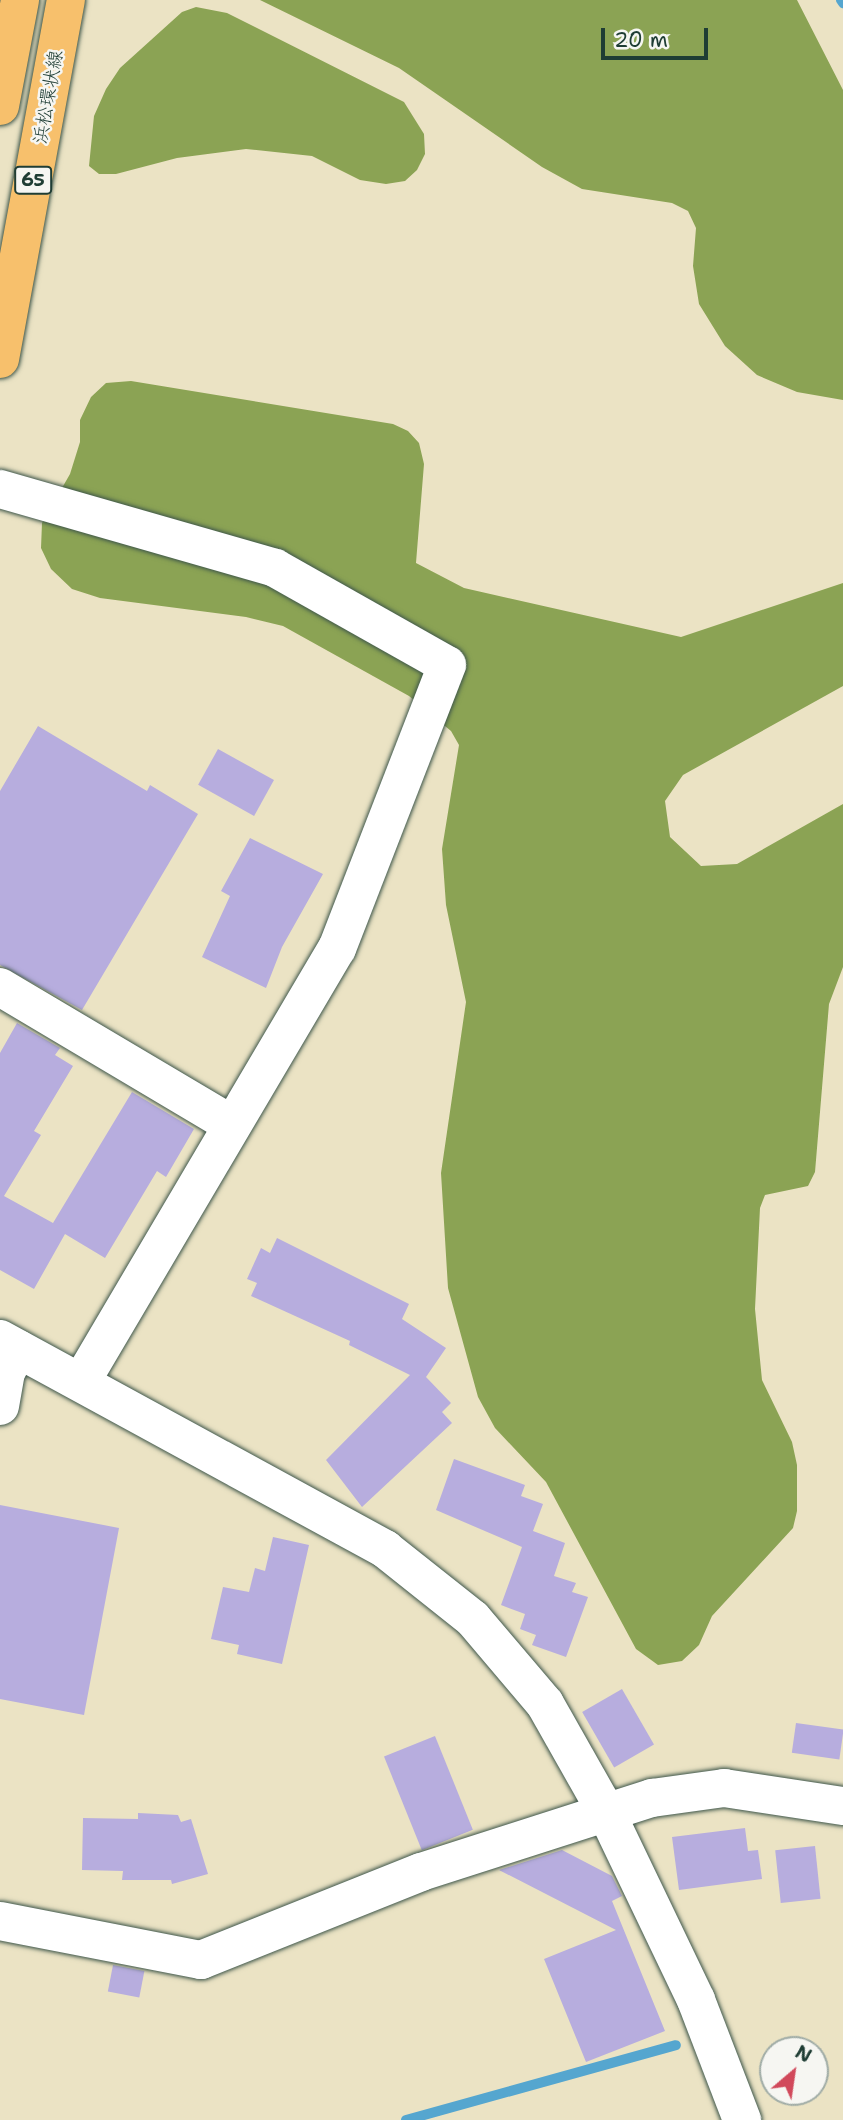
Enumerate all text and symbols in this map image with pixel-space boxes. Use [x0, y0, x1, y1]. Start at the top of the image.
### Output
scale bar [605, 14, 712, 58]
text: 20 m [614, 26, 668, 54]
street label: 浜松環状線 [29, 48, 67, 146]
road number: 65 [14, 166, 52, 195]
north arrow [759, 2036, 829, 2106]
text: N [791, 2039, 816, 2069]

